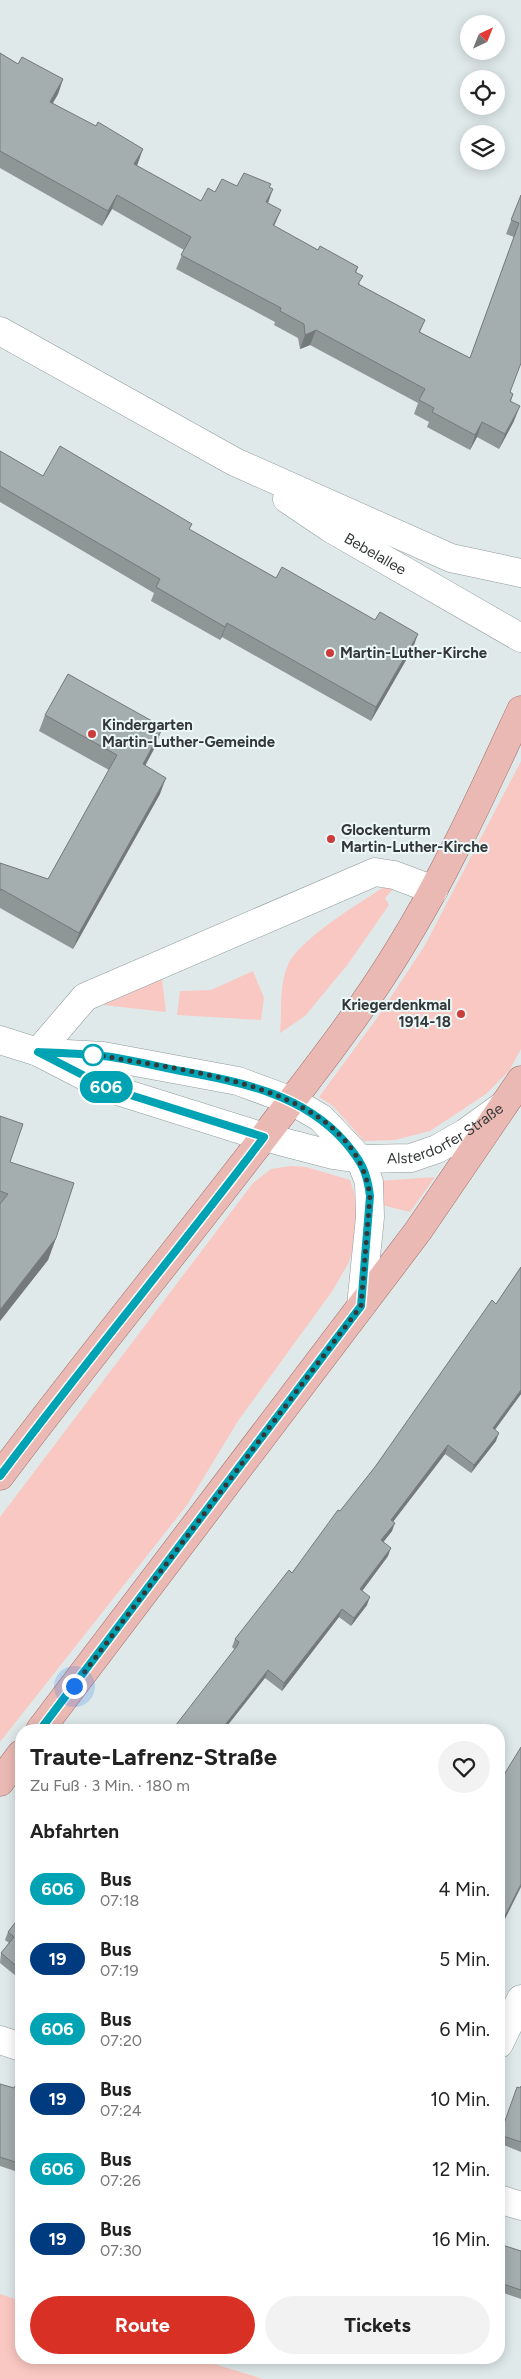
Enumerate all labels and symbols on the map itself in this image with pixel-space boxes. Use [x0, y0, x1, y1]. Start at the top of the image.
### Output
north arrow [460, 15, 505, 60]
street label: Bebelallee [341, 529, 409, 579]
place label: Martin-Luther-Kirche [340, 644, 488, 662]
marker: Martin-Luther-Kirche [324, 647, 336, 659]
place label: Kindergarten Martin-Luther-Gemeinde [102, 716, 276, 751]
marker: Kindergarten Martin-Luther-Gemeinde [86, 728, 98, 740]
place label: Glockenturm Martin-Luther-Kirche [341, 821, 489, 856]
marker: Glockenturm Martin-Luther-Kirche [325, 833, 337, 845]
place label: Kriegerdenkmal 1914-18 [342, 996, 451, 1031]
marker: Kriegerdenkmal 1914-18 [455, 1008, 467, 1020]
unlabelled marker [82, 1044, 104, 1066]
line badge: 606 [77, 1071, 135, 1103]
street label: Alsterdorfer Straße [387, 1099, 507, 1167]
your location [62, 1674, 87, 1699]

